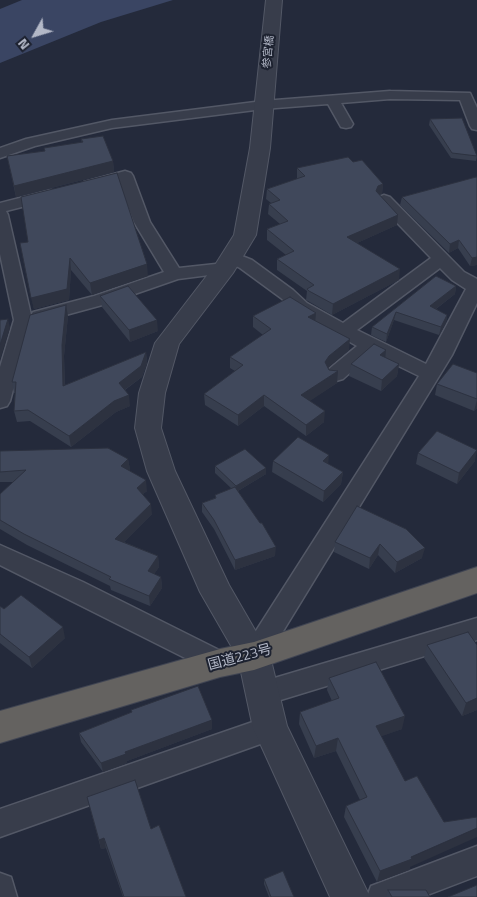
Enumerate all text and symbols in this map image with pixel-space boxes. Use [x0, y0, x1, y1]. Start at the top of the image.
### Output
north arrow [10, 10, 60, 60]
text: N [12, 34, 34, 55]
street label: 参宮橋 [261, 35, 277, 69]
street label: 国道223号 [206, 641, 274, 675]

